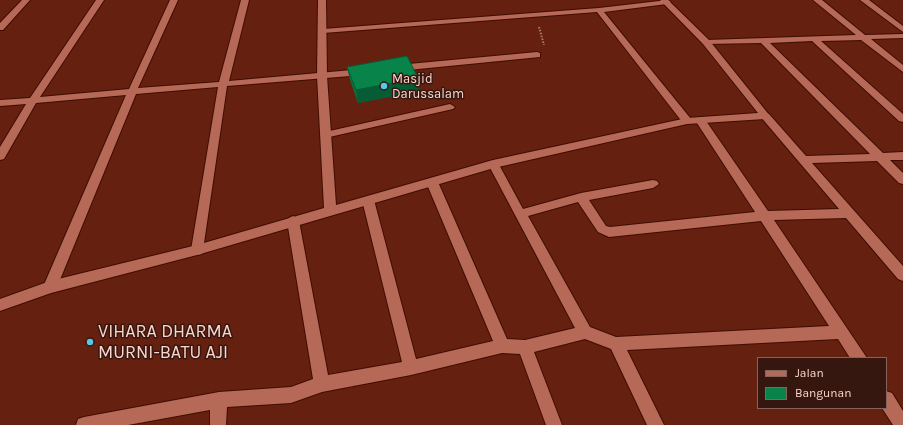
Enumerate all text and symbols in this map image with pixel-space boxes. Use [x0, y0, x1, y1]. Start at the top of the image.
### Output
place label: Masjid Darussalam [392, 71, 464, 102]
marker: Masjid Darussalam [379, 81, 389, 91]
place label: VIHARA DHARMA MURNI-BATU AJI [98, 321, 232, 364]
marker: VIHARA DHARMA MURNI-BATU AJI [85, 337, 95, 347]
legend [757, 357, 887, 409]
text: Jalan [795, 366, 824, 380]
text: Bangunan [795, 386, 851, 400]

